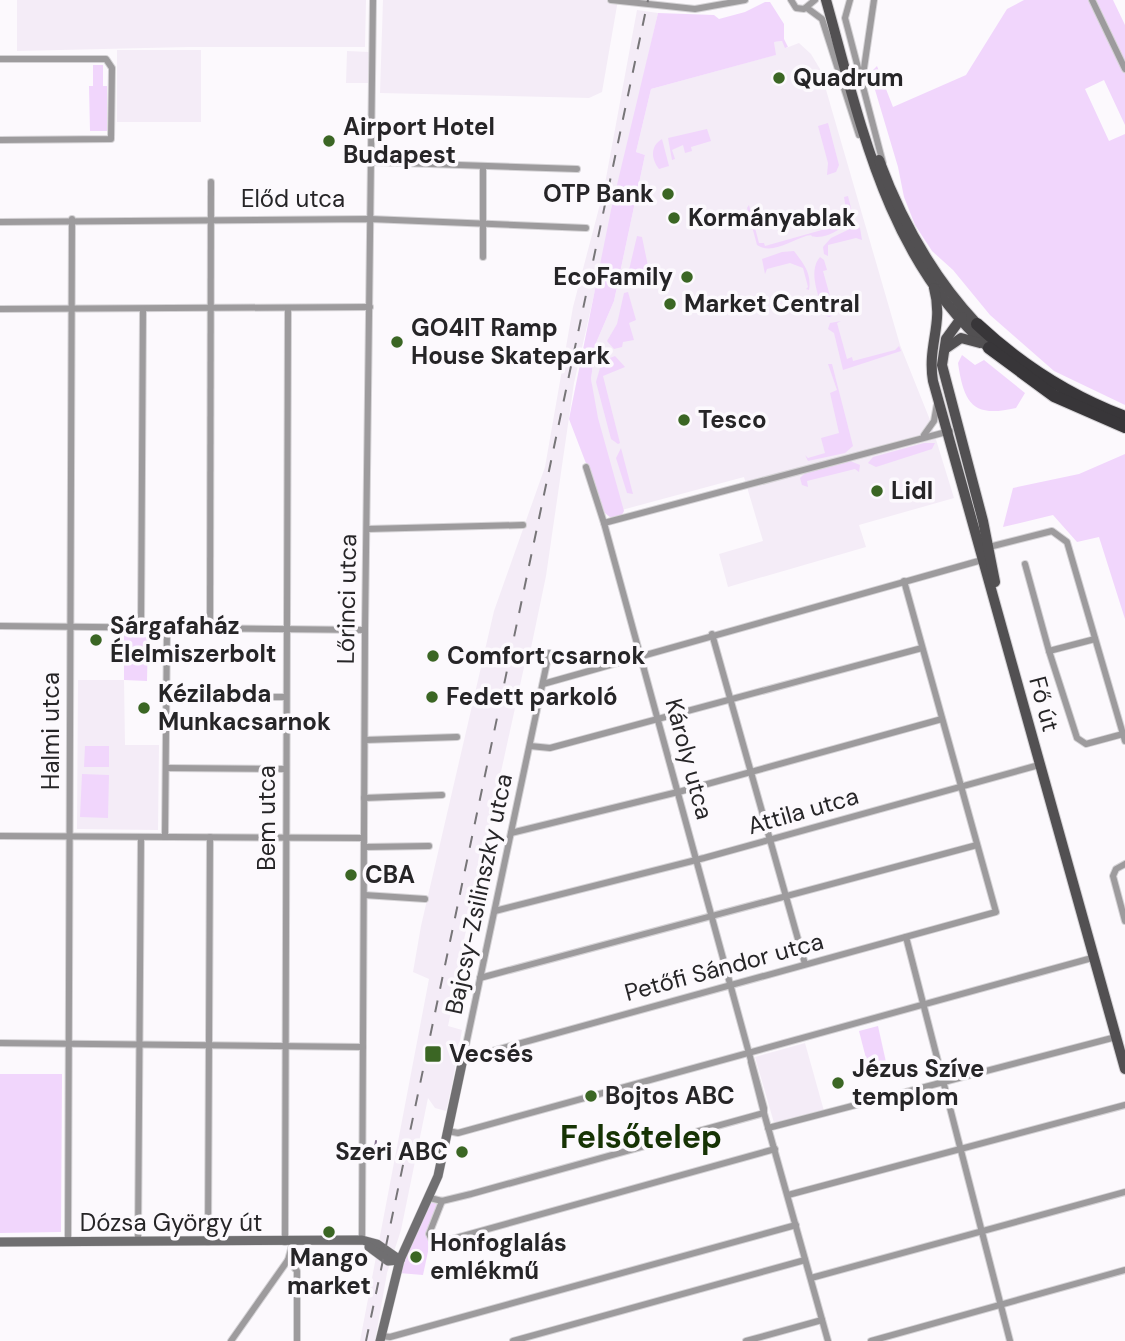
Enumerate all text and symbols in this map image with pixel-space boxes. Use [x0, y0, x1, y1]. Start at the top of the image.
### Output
place label: Quadrum [793, 62, 904, 93]
marker: Quadrum [771, 70, 787, 86]
place label: Airport Hotel Budapest [343, 111, 495, 170]
marker: Airport Hotel Budapest [321, 133, 337, 149]
place label: OTP Bank [543, 178, 654, 209]
street label: Előd utca [241, 183, 345, 214]
marker: OTP Bank [660, 186, 676, 202]
place label: Kormányablak [688, 202, 856, 233]
marker: Kormányablak [666, 210, 682, 226]
place label: EcoFamily [553, 261, 673, 292]
marker: EcoFamily [679, 269, 695, 285]
place label: Market Central [684, 288, 860, 319]
marker: Market Central [662, 296, 678, 312]
place label: GO4IT Ramp House Skatepark [411, 312, 610, 371]
marker: GO4IT Ramp House Skatepark [389, 334, 405, 350]
place label: Tesco [698, 404, 767, 435]
marker: Tesco [676, 412, 692, 428]
place label: Lidl [891, 475, 933, 506]
marker: Lidl [869, 483, 885, 499]
street label: Lőrinci utca [330, 534, 363, 664]
place label: Sárgafaház Élelmiszerbolt [110, 610, 276, 669]
marker: Sárgafaház Élelmiszerbolt [88, 632, 104, 648]
place label: Comfort csarnok [447, 640, 646, 671]
marker: Comfort csarnok [425, 648, 441, 664]
street label: Halmi utca [35, 672, 66, 790]
street label: Fő út [1022, 673, 1067, 735]
place label: Kézilabda Munkacsarnok [158, 678, 331, 737]
place label: Fedett parkoló [446, 681, 618, 712]
marker: Fedett parkoló [424, 689, 440, 705]
street label: Károly utca [658, 695, 720, 823]
marker: Kézilabda Munkacsarnok [136, 700, 152, 716]
street label: Bem utca [251, 765, 282, 871]
street label: Bajcsy-Zsilinszky utca [438, 771, 519, 1017]
street label: Attila utca [744, 780, 862, 841]
place label: CBA [365, 859, 415, 890]
marker: CBA [343, 867, 359, 883]
street label: Petőfi Sándor utca [621, 925, 827, 1008]
place label: Vecsés [449, 1038, 534, 1069]
marker: Vecsés [423, 1044, 443, 1064]
place label: Jézus Szíve templom [852, 1053, 985, 1112]
marker: Jézus Szíve templom [830, 1075, 846, 1091]
place label: Bojtos ABC [605, 1080, 735, 1111]
marker: Bojtos ABC [583, 1088, 599, 1104]
district label: Felsőtelep [560, 1116, 722, 1158]
place label: Szeri ABC [335, 1136, 448, 1167]
marker: Szeri ABC [454, 1144, 470, 1160]
street label: Dózsa György út [80, 1207, 262, 1238]
marker: Mango market [321, 1224, 337, 1240]
place label: Honfoglalás emlékmű [430, 1227, 567, 1286]
place label: Mango market [287, 1242, 371, 1301]
marker: Honfoglalás emlékmű [408, 1249, 424, 1265]

